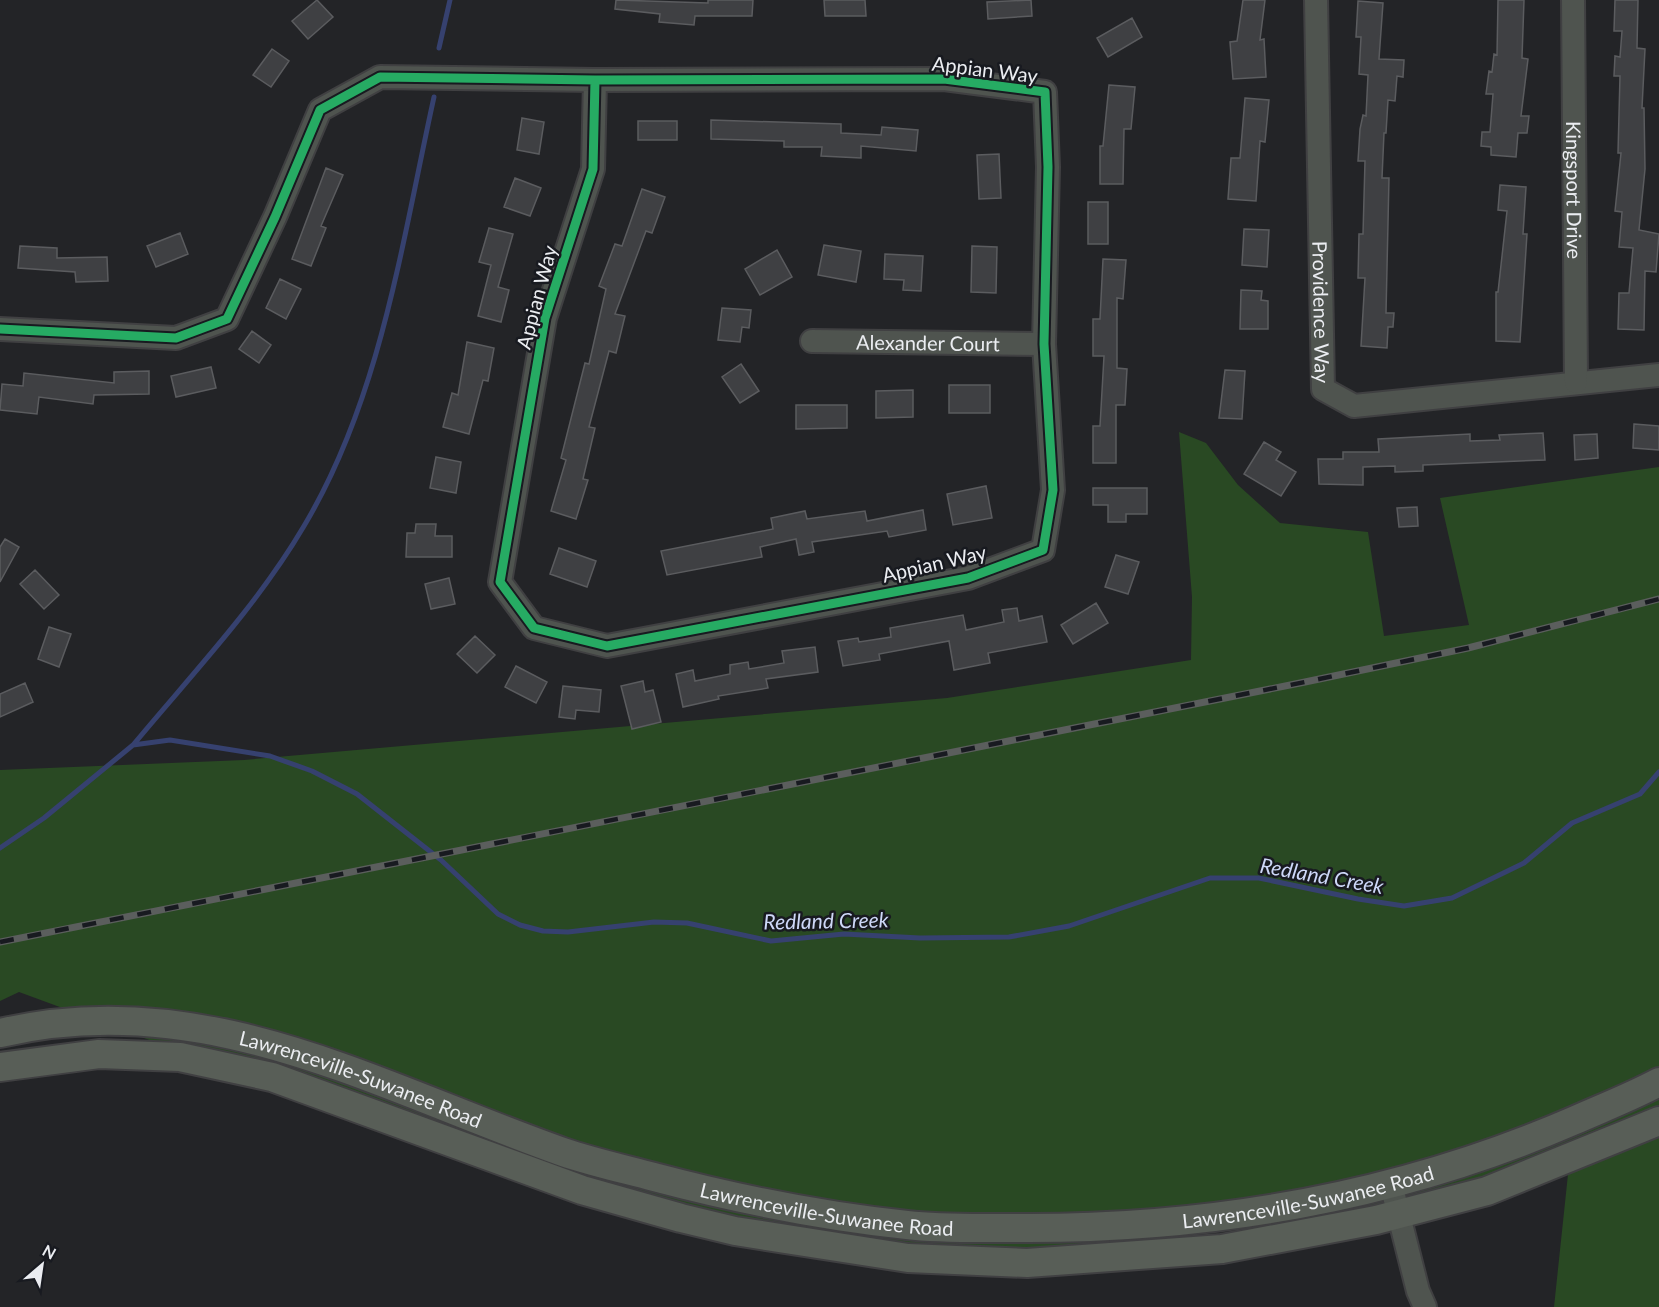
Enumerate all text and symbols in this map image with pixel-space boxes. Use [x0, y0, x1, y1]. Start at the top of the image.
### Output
street label: Appian Way [931, 51, 1040, 87]
street label: Kingsport Drive [1562, 121, 1587, 259]
street label: Providence Way [1308, 241, 1335, 384]
street label: Appian Way [511, 242, 562, 351]
street label: Alexander Court [856, 330, 1000, 355]
street label: Appian Way [880, 539, 989, 587]
water label: Redland Creek [1258, 852, 1387, 898]
water label: Redland Creek [763, 906, 890, 934]
street label: Lawrenceville-Suwanee Road [237, 1025, 486, 1132]
street label: Lawrenceville-Suwanee Road [1181, 1160, 1436, 1232]
street label: Lawrenceville-Suwanee Road [698, 1177, 954, 1240]
north arrow [12, 1235, 72, 1295]
text: N [40, 1240, 60, 1263]

